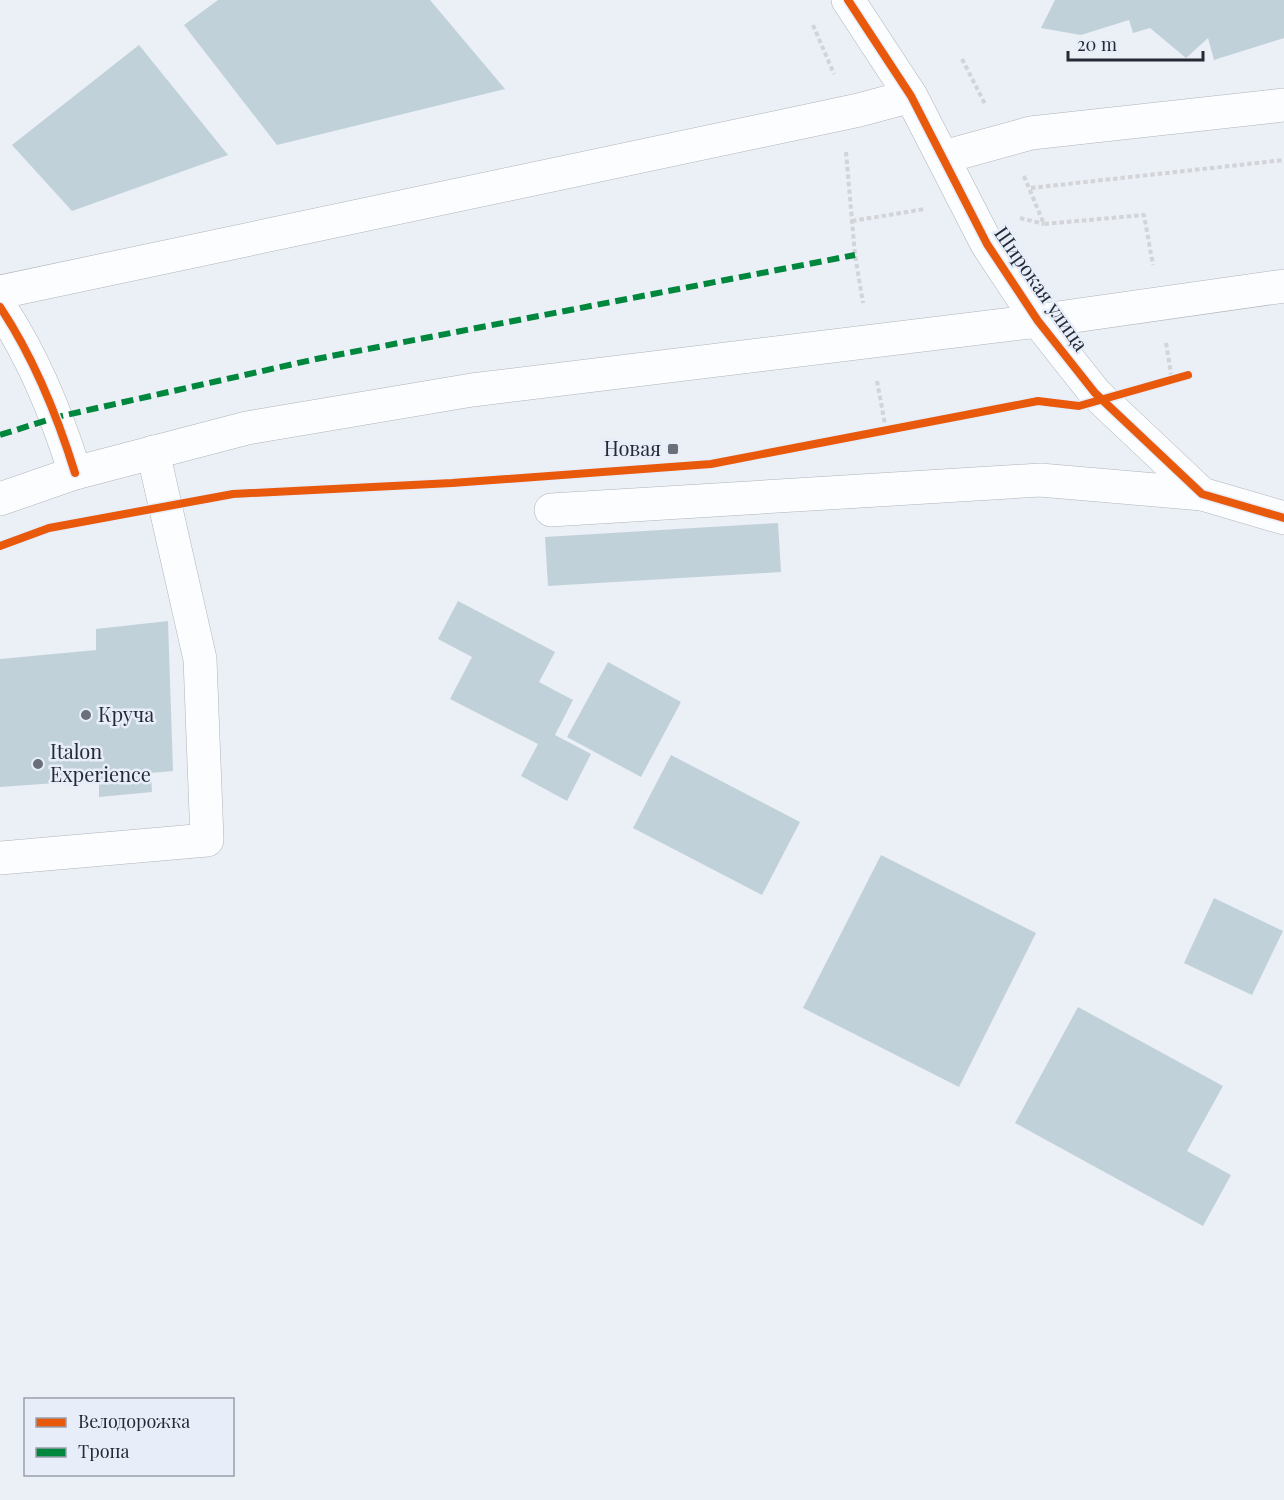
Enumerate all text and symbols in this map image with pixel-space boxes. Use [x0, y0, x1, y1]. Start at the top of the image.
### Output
scale bar [1068, 24, 1203, 62]
text: 20 m [1077, 32, 1117, 56]
street label: Широкая улица [989, 220, 1095, 356]
place label: Новая [604, 434, 661, 461]
marker: Новая [666, 442, 680, 456]
place label: Круча [98, 700, 154, 727]
marker: Круча [79, 708, 93, 722]
place label: Italon Experience [50, 737, 151, 787]
marker: Italon Experience [31, 757, 45, 771]
legend [24, 1398, 234, 1476]
text: Велодорожка [78, 1409, 190, 1433]
text: Тропа [78, 1439, 129, 1463]

